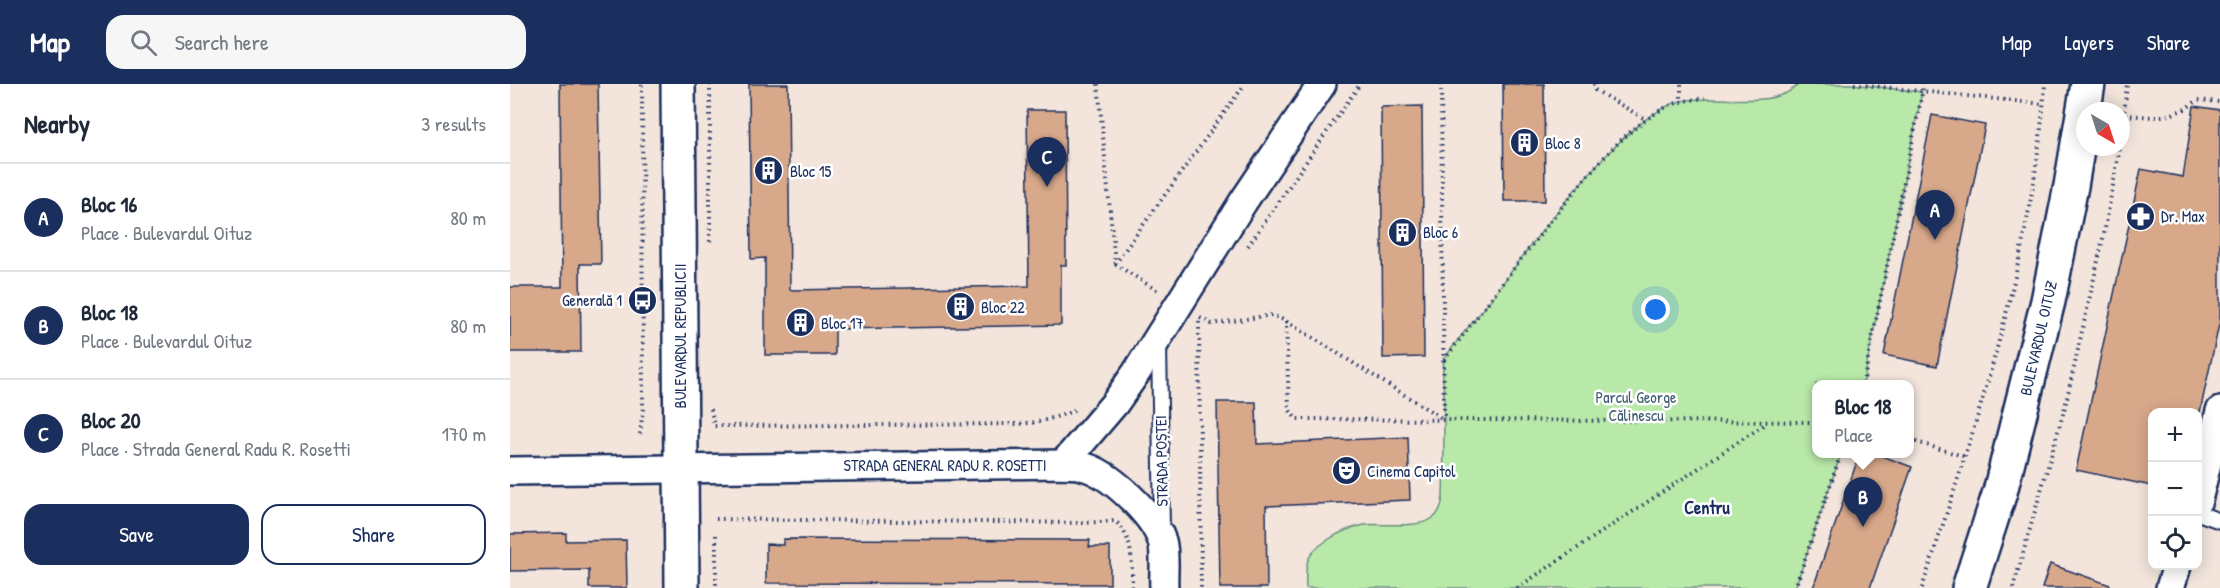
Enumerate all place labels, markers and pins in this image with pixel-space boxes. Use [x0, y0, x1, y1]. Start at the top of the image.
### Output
building icon: Bloc 8 [1508, 127, 1540, 159]
place label: Bloc 8 [1545, 132, 1581, 154]
pin: C [1028, 138, 1066, 187]
building icon: Bloc 15 [753, 155, 785, 187]
place label: Bloc 15 [790, 160, 832, 182]
pin: A [1916, 190, 1954, 240]
pharmacy icon: Dr. Max [2124, 200, 2156, 232]
place label: Dr. Max [2161, 205, 2205, 227]
building icon: Bloc 6 [1386, 216, 1418, 248]
place label: Bloc 6 [1423, 221, 1458, 243]
bus stop icon: Generală 1 [627, 284, 659, 316]
place label: Generală 1 [562, 289, 622, 311]
building icon: Bloc 22 [944, 291, 976, 323]
place label: Bloc 22 [981, 296, 1025, 318]
building icon: Bloc 17 [784, 307, 816, 339]
place label: Bloc 17 [821, 312, 864, 334]
theatre icon: Cinema Capitol [1330, 455, 1362, 487]
place label: Cinema Capitol [1367, 460, 1456, 482]
pin: B [1844, 478, 1882, 527]

